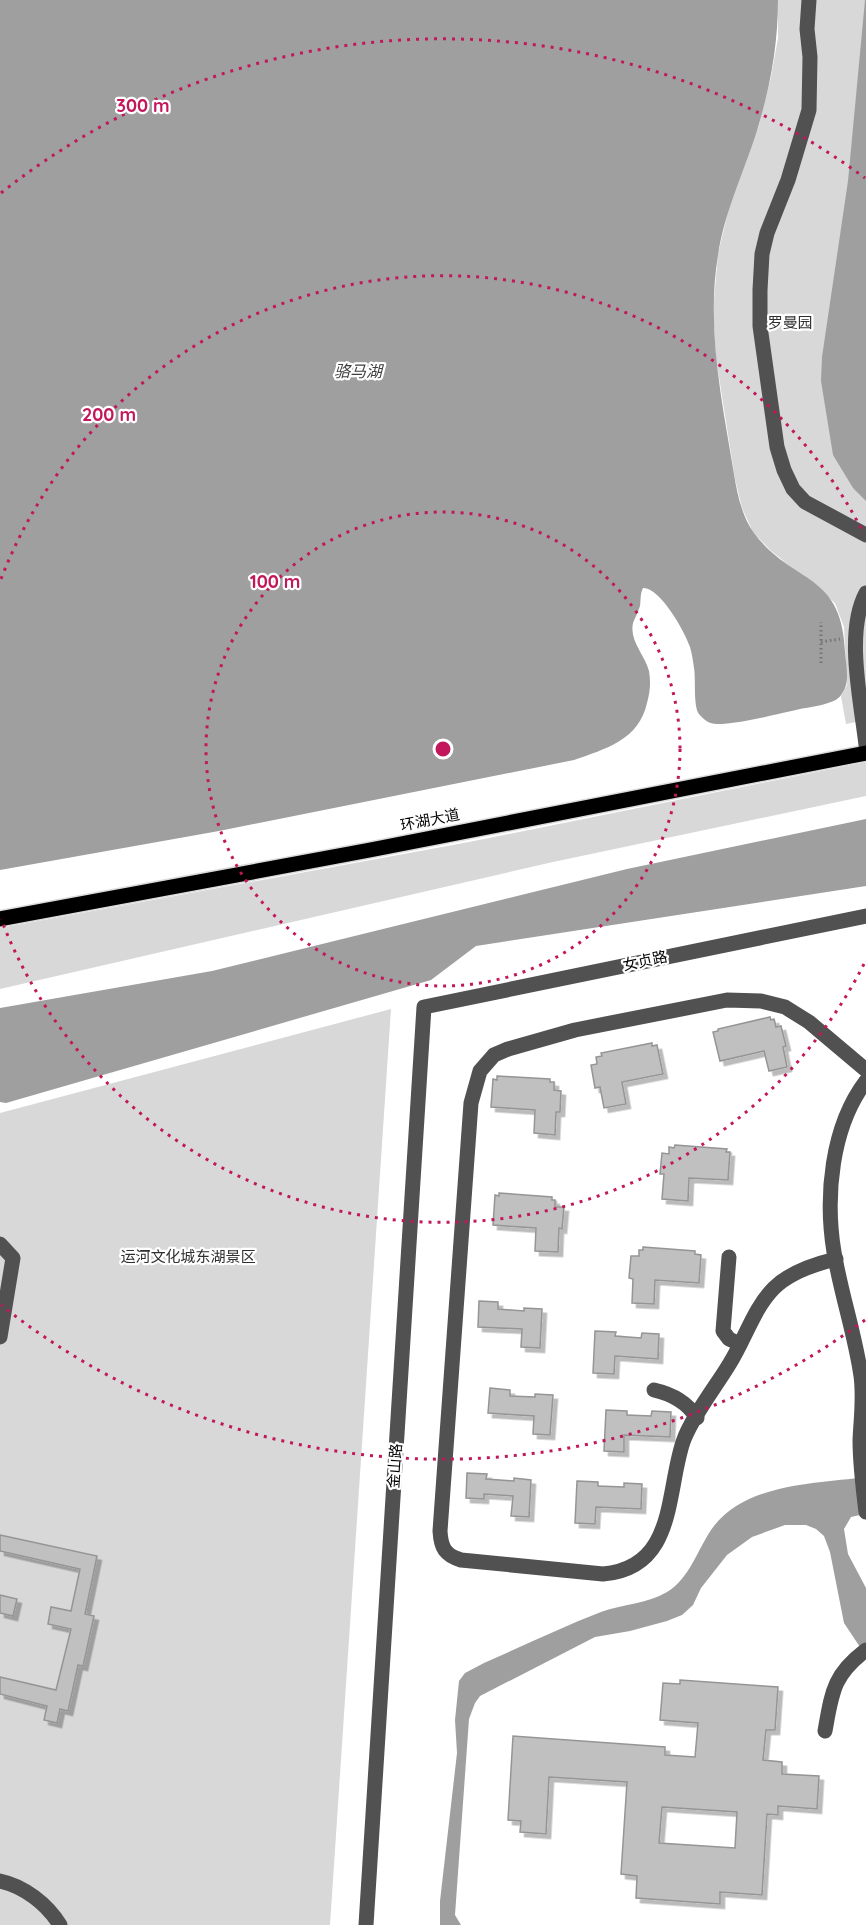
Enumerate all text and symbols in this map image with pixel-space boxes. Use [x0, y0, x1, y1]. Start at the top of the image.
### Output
text: 300 m [116, 94, 170, 117]
park label: 罗曼园 [767, 313, 813, 332]
water label: 骆马湖 [334, 361, 385, 381]
text: 200 m [82, 403, 136, 426]
text: 100 m [250, 570, 300, 593]
centre of rings [433, 739, 453, 759]
street label: 环湖大道 [399, 804, 461, 835]
street label: 女贞路 [621, 947, 669, 974]
park label: 运河文化城东湖景区 [120, 1247, 256, 1266]
street label: 金山路 [383, 1443, 406, 1489]

